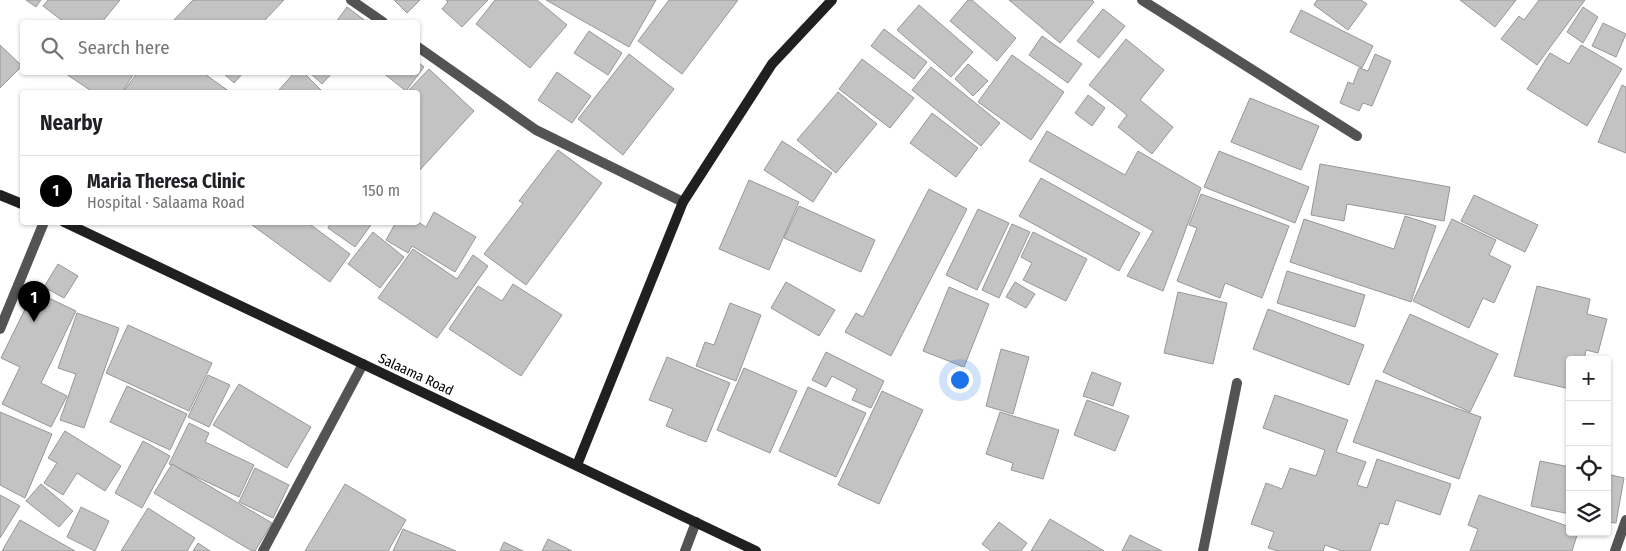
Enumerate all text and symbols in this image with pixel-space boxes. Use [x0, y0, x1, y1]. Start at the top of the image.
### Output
search box [20, 20, 420, 75]
icon: search [38, 34, 66, 62]
text: Search here [78, 36, 170, 59]
text: Nearby [40, 110, 102, 136]
text: Maria Theresa Clinic [87, 170, 245, 193]
text: 1 [53, 181, 59, 200]
text: 150 m [362, 181, 400, 200]
text: Hospital · Salaama Road [87, 193, 245, 212]
pin: 1 [18, 281, 50, 322]
street label: Salaama Road [376, 350, 456, 399]
map controls [1566, 356, 1611, 536]
button: + [1566, 356, 1611, 401]
your location [947, 367, 973, 393]
button: − [1566, 401, 1611, 446]
button: locate [1566, 446, 1611, 491]
button: layers [1566, 491, 1611, 536]

